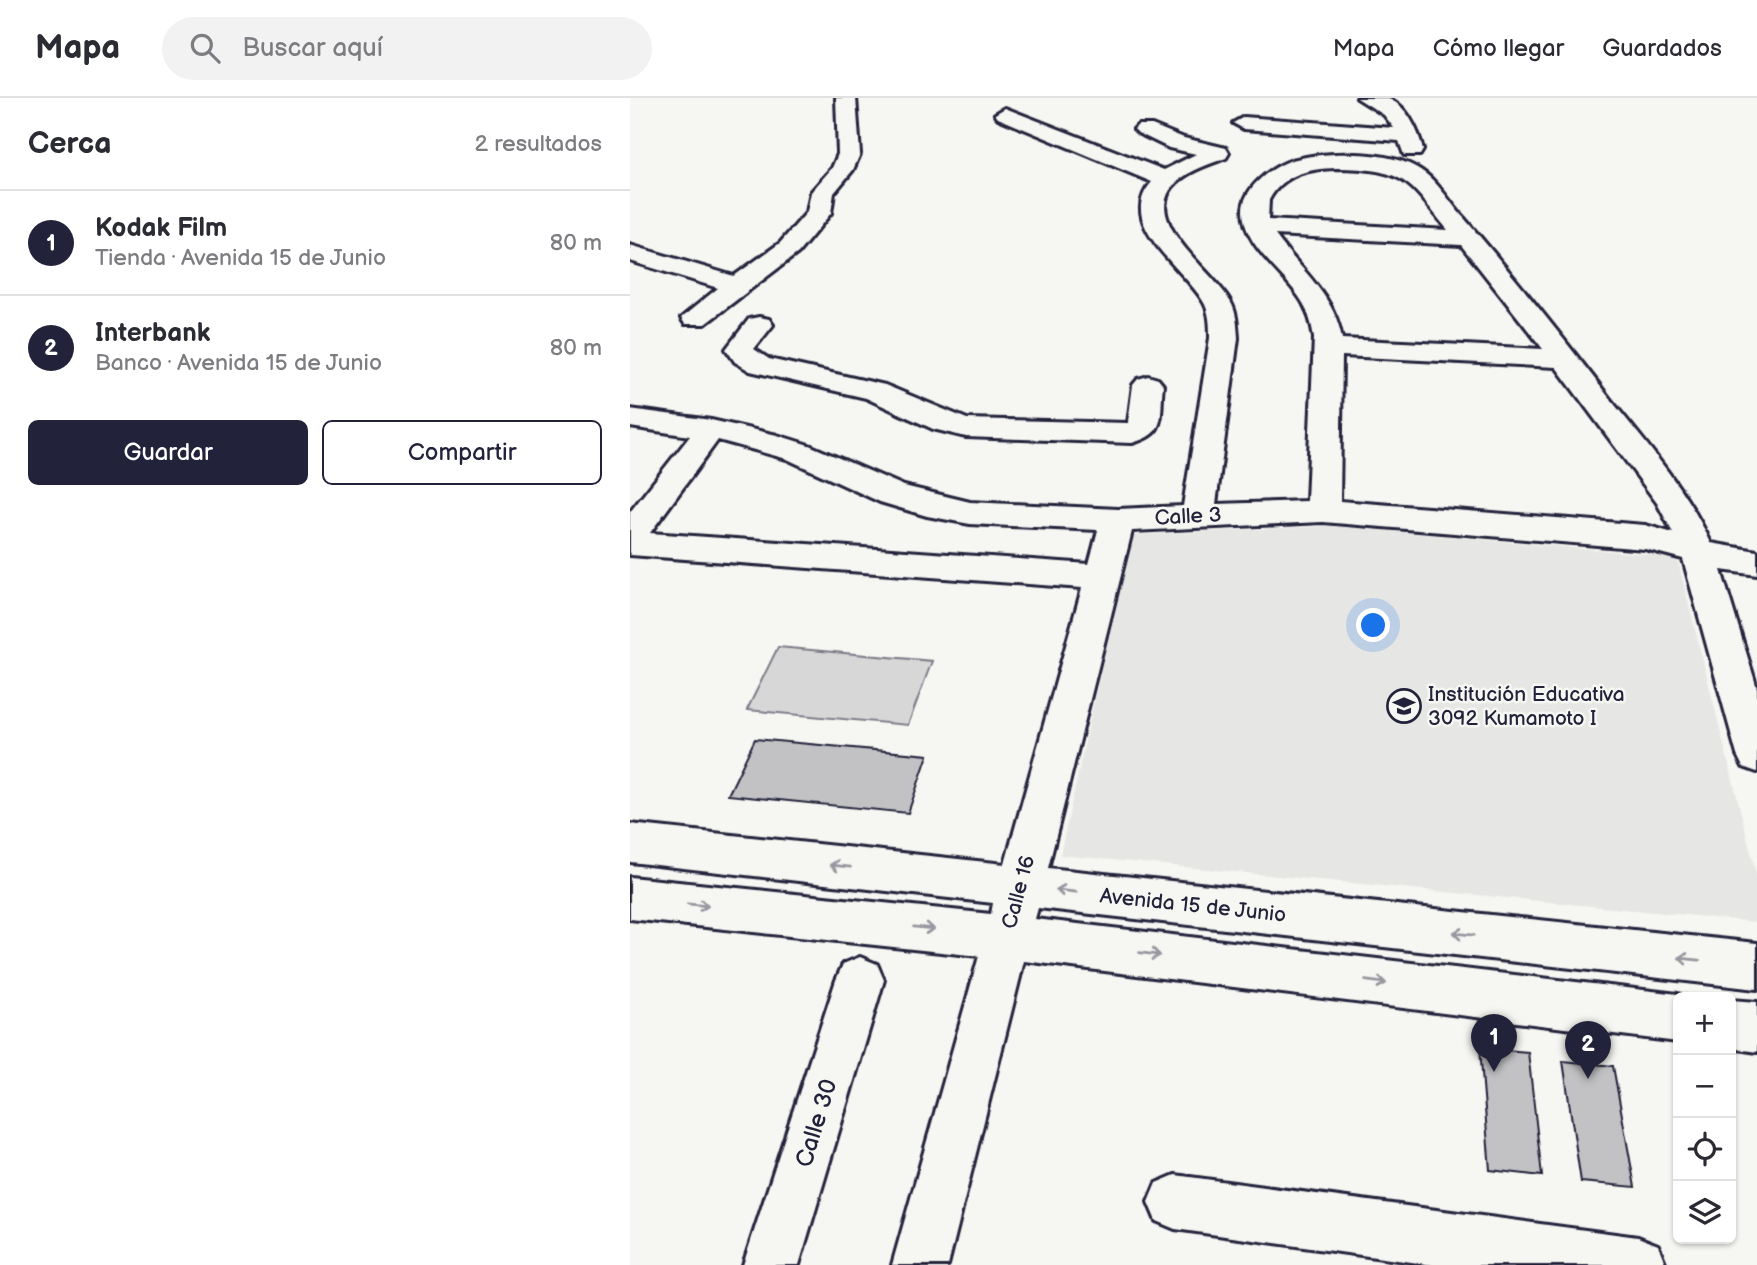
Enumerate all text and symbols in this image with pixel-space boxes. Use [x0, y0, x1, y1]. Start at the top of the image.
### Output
search box [162, 17, 652, 80]
text: Mapa [35, 28, 120, 68]
icon: search [186, 29, 224, 67]
text: Buscar aquí [242, 33, 383, 64]
text: Mapa [1333, 34, 1395, 63]
text: Cómo llegar [1433, 34, 1564, 63]
text: Guardados [1602, 34, 1722, 63]
text: Cerca [28, 126, 111, 162]
text: 2 resultados [474, 130, 602, 158]
text: Kodak Film [95, 213, 227, 244]
text: 1 [46, 229, 56, 257]
text: 80 m [550, 229, 602, 257]
text: Tienda · Avenida 15 de Junio [95, 244, 386, 272]
text: Interbank [95, 318, 210, 349]
text: 2 [44, 334, 58, 362]
text: 80 m [550, 334, 602, 362]
text: Banco · Avenida 15 de Junio [95, 349, 382, 377]
button: Guardar [28, 420, 308, 485]
button: Compartir [322, 420, 602, 485]
street label: Calle 3 [1154, 502, 1222, 531]
your location [1356, 608, 1390, 642]
place label: Institución Educativa 3092 Kumamoto I [1428, 682, 1625, 731]
school or university icon: Institución Educativa 3092 Kumamoto I [1385, 687, 1423, 725]
street label: Calle 16 [997, 852, 1040, 932]
one-way arrow [829, 859, 852, 872]
street label: Avenida 15 de Junio [1099, 883, 1287, 928]
one-way arrow [1056, 884, 1078, 897]
one-way arrow [686, 899, 709, 912]
one-way arrow [912, 922, 935, 935]
one-way arrow [1452, 928, 1475, 941]
one-way arrow [1138, 948, 1161, 961]
one-way arrow [1678, 952, 1701, 965]
one-way arrow [1364, 975, 1387, 988]
map controls [1673, 992, 1736, 1244]
button: + [1673, 992, 1736, 1055]
pin: 1 [1471, 1014, 1517, 1072]
pin: 2 [1565, 1021, 1611, 1079]
button: − [1673, 1055, 1736, 1118]
street label: Calle 30 [789, 1075, 844, 1171]
button: locate [1673, 1118, 1736, 1181]
button: layers [1673, 1181, 1736, 1244]

